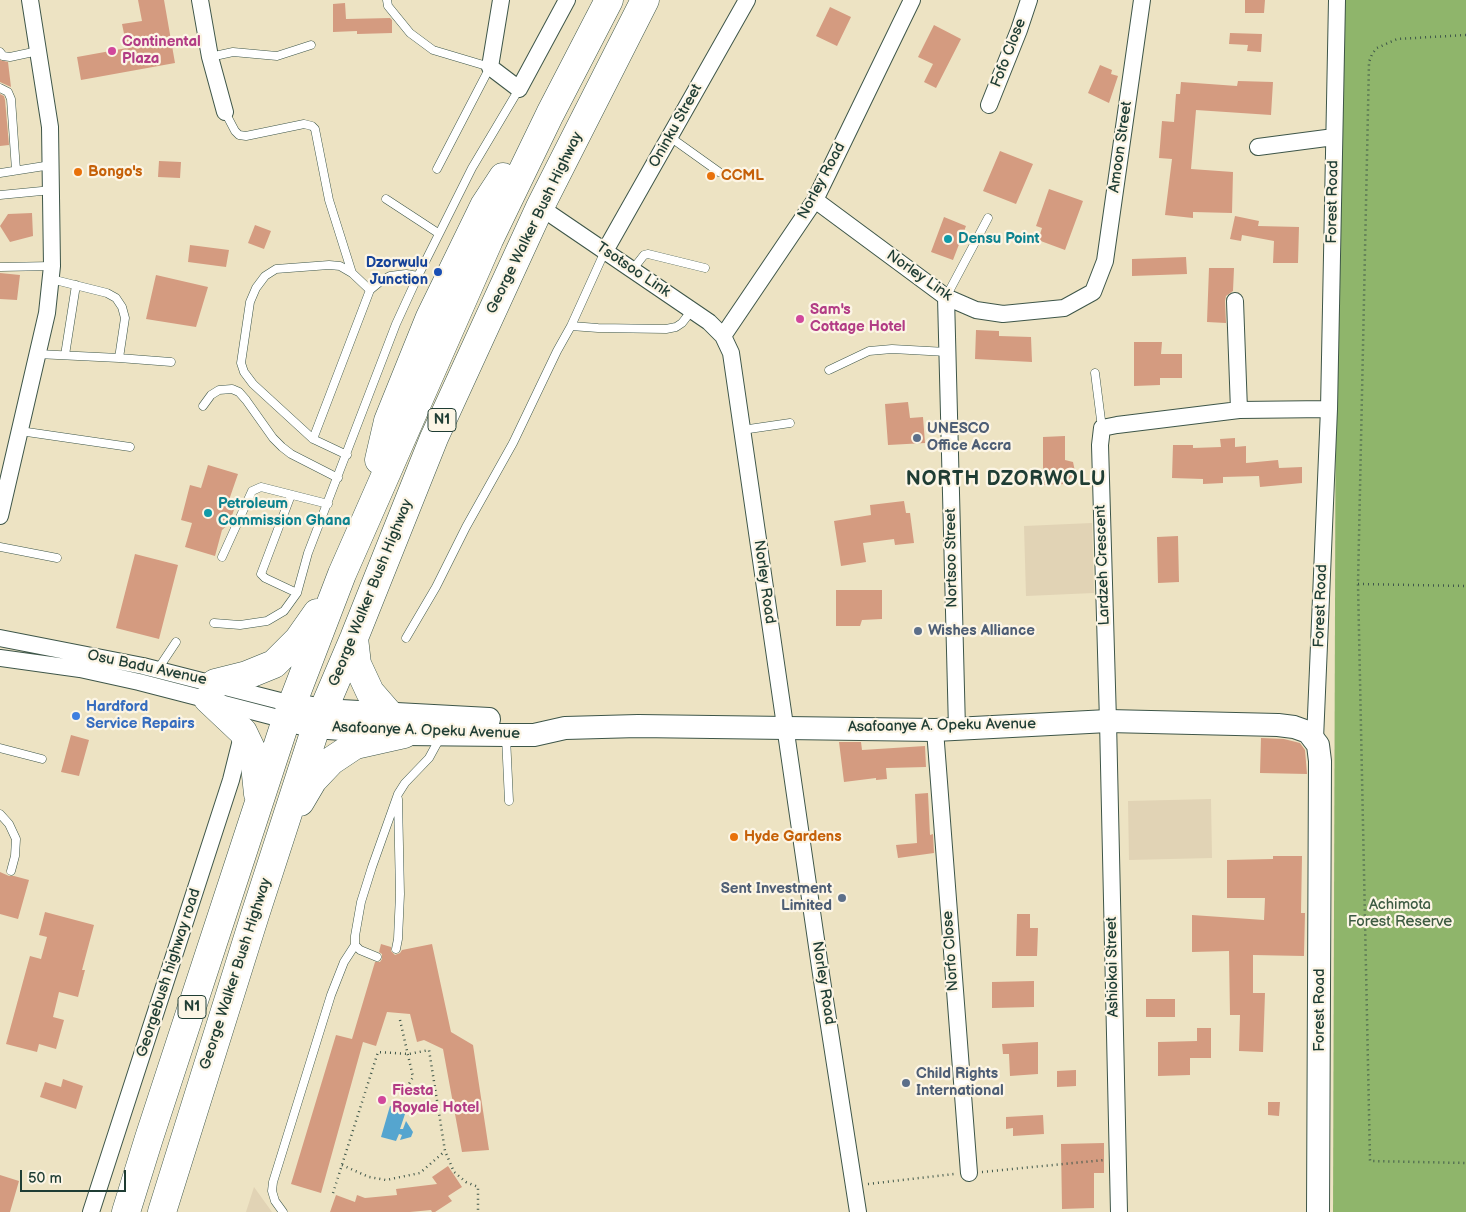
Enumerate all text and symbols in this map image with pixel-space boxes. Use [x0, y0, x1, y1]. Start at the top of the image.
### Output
street label: Fofo Close [988, 16, 1030, 90]
place label: Continental Plaza [122, 33, 201, 68]
marker: Continental Plaza [106, 45, 118, 57]
street label: Oninku Street [646, 81, 706, 171]
street label: Amoon Street [1106, 100, 1136, 194]
street label: George Walker Bush Highway [483, 129, 587, 317]
street label: Norley Road [794, 140, 850, 222]
street label: Forest Road [1323, 160, 1343, 244]
place label: Bongo's [88, 163, 142, 181]
marker: Bongo's [72, 166, 84, 178]
place label: CCML [721, 167, 764, 185]
marker: CCML [705, 170, 717, 182]
place label: Densu Point [958, 230, 1040, 248]
marker: Densu Point [942, 233, 954, 245]
street label: Tsotsoo Link [592, 239, 674, 301]
street label: Norley Link [883, 247, 955, 305]
place label: Dzorwulu Junction [366, 254, 428, 289]
marker: Dzorwulu Junction [432, 266, 444, 278]
place label: Sam's Cottage Hotel [810, 301, 906, 336]
marker: Sam's Cottage Hotel [794, 313, 806, 325]
road number: N1 [428, 408, 456, 432]
place label: UNESCO Office Accra [927, 420, 1011, 455]
marker: UNESCO Office Accra [911, 432, 923, 444]
district label: NORTH DZORWOLU [904, 468, 1108, 492]
place label: Petroleum Commission Ghana [218, 495, 351, 530]
street label: George Walker Bush Highway [325, 497, 417, 689]
street label: Lardzeh Crescent [1092, 504, 1114, 626]
marker: Petroleum Commission Ghana [202, 507, 214, 519]
street label: Nortsoo Street [942, 508, 962, 608]
street label: Norley Road [749, 539, 779, 625]
street label: Forest Road [1311, 564, 1331, 648]
place label: Wishes Alliance [928, 622, 1035, 640]
marker: Wishes Alliance [912, 625, 924, 637]
street label: Osu Badu Avenue [86, 647, 208, 689]
place label: Hardford Service Repairs [86, 698, 195, 733]
marker: Hardford Service Repairs [70, 710, 82, 722]
street label: Asafoanye A. Opeku Avenue [848, 715, 1036, 737]
street label: Asafoanye A. Opeku Avenue [332, 719, 520, 743]
place label: Hyde Gardens [744, 828, 842, 846]
marker: Hyde Gardens [728, 831, 740, 843]
street label: George Walker Bush Highway [196, 876, 276, 1072]
place label: Sent Investment Limited [721, 880, 832, 915]
street label: Georgebush highway road [133, 886, 205, 1060]
marker: Sent Investment Limited [836, 892, 848, 904]
park label: Achimota Forest Reserve [1348, 896, 1452, 931]
street label: Norfo Close [939, 910, 963, 992]
street label: Ashiokai Street [1103, 917, 1123, 1017]
street label: Norley Road [808, 940, 838, 1026]
street label: Forest Road [1311, 968, 1329, 1052]
road number: N1 [178, 996, 206, 1019]
place label: Child Rights International [916, 1065, 1004, 1100]
marker: Child Rights International [900, 1077, 912, 1089]
place label: Fiesta Royale Hotel [392, 1082, 479, 1117]
marker: Fiesta Royale Hotel [376, 1094, 388, 1106]
scale bar [22, 1160, 129, 1192]
text: 50 m [28, 1169, 62, 1188]

